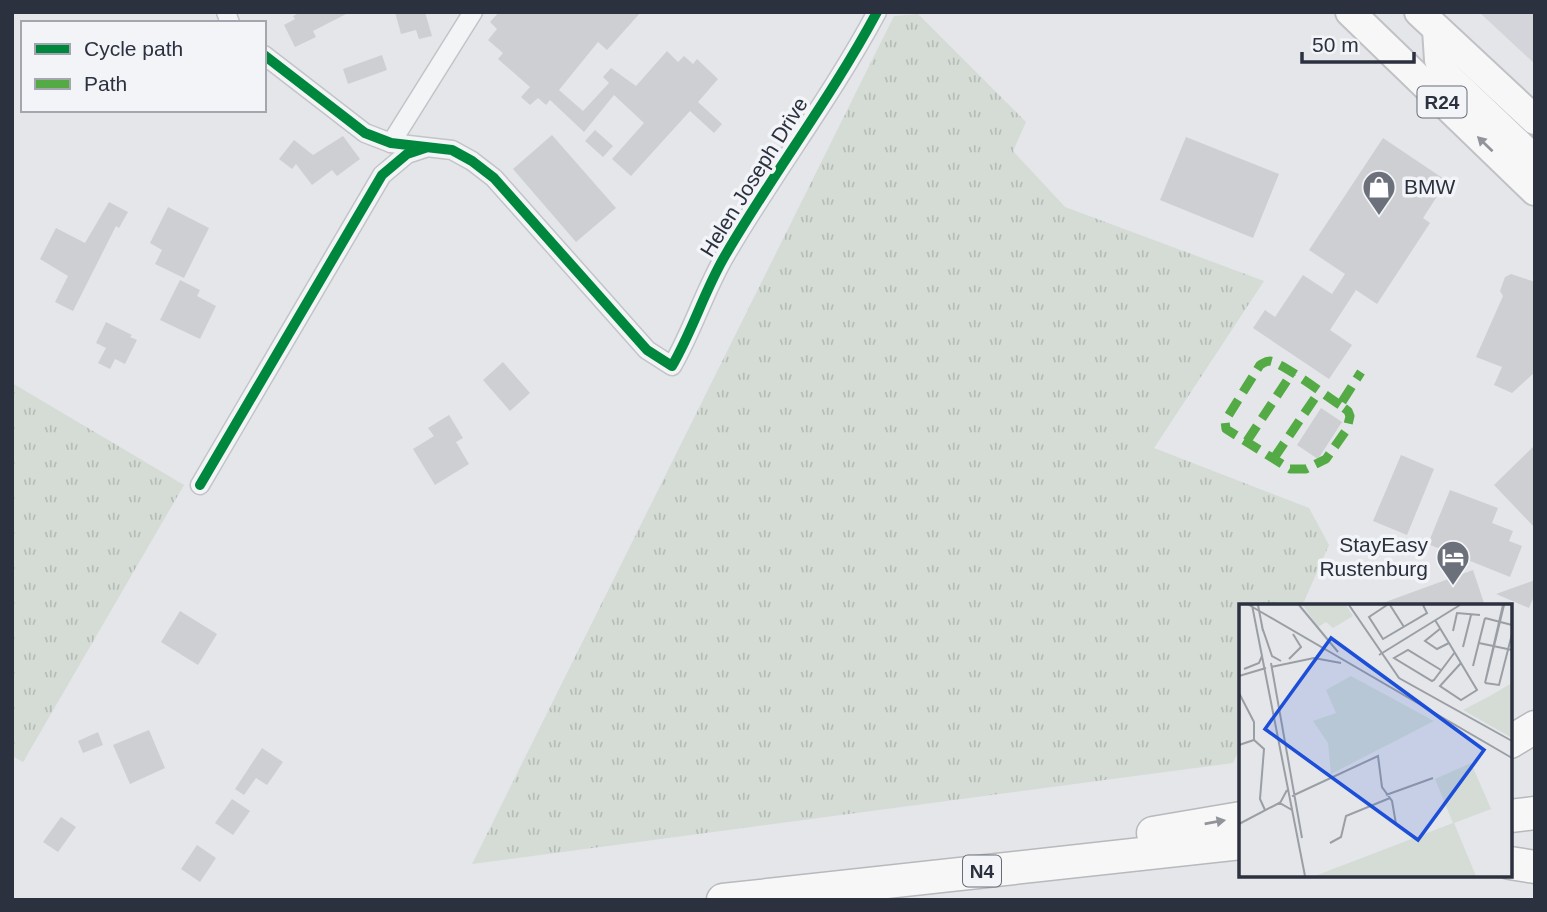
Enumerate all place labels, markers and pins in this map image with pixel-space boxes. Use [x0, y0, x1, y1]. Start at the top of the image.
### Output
shop icon: BMW [1360, 168, 1398, 217]
place label: BMW [1404, 175, 1456, 198]
place label: StayEasy Rustenburg [1319, 533, 1428, 580]
hotel icon: StayEasy Rustenburg [1434, 538, 1472, 587]

